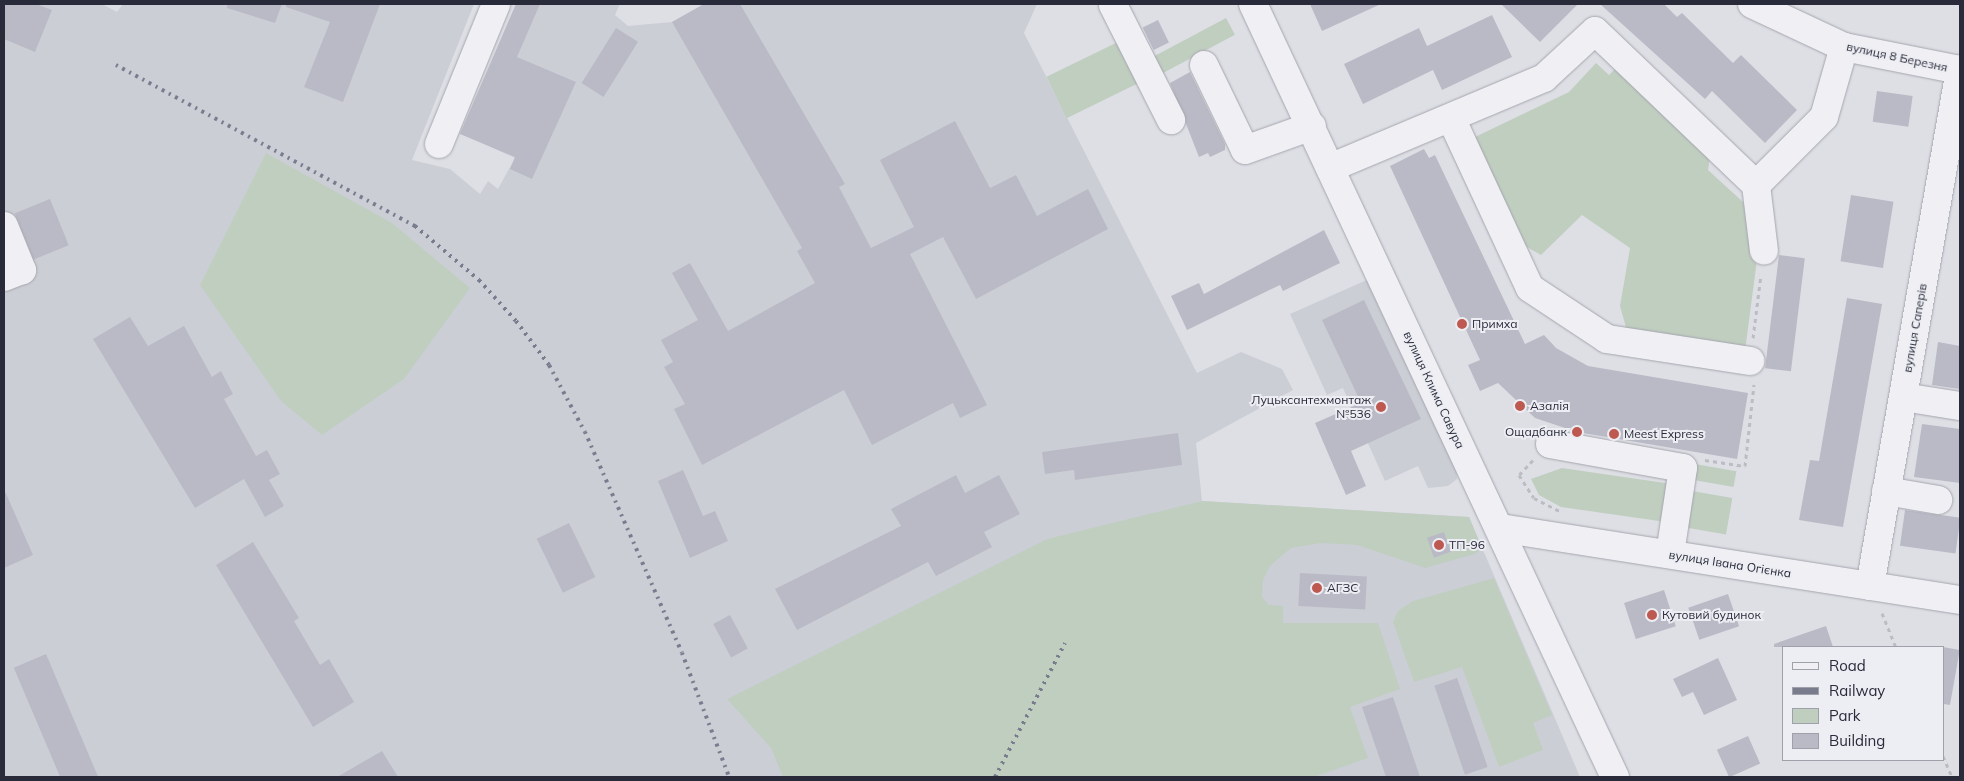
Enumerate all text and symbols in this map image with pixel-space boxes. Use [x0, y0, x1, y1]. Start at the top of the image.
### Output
street label: вулиця 8 Березня [1845, 39, 1949, 75]
street label: вулиця Саперів [1900, 282, 1930, 374]
place label: Примха [1472, 317, 1518, 331]
marker: Примха [1456, 318, 1468, 330]
street label: вулиця Клима Савура [1400, 329, 1468, 451]
place label: Луцьксантехмонтаж №536 [1251, 393, 1371, 421]
place label: Азалія [1530, 399, 1569, 413]
marker: Азалія [1514, 400, 1526, 412]
marker: Луцьксантехмонтаж №536 [1375, 401, 1387, 413]
place label: Ощадбанк [1505, 425, 1567, 439]
marker: Ощадбанк [1571, 426, 1583, 438]
place label: Meest Express [1624, 427, 1704, 441]
marker: Meest Express [1608, 428, 1620, 440]
place label: ТП-96 [1449, 538, 1485, 552]
marker: ТП-96 [1433, 539, 1445, 551]
street label: вулиця Івана Огієнка [1668, 547, 1792, 581]
place label: АГЗС [1327, 581, 1359, 595]
marker: АГЗС [1311, 582, 1323, 594]
place label: Кутовий будинок [1662, 608, 1761, 622]
marker: Кутовий будинок [1646, 609, 1658, 621]
legend [1782, 646, 1944, 761]
text: Road [1829, 656, 1866, 675]
text: Railway [1829, 681, 1885, 700]
text: Park [1829, 706, 1861, 725]
text: Building [1829, 731, 1885, 750]

